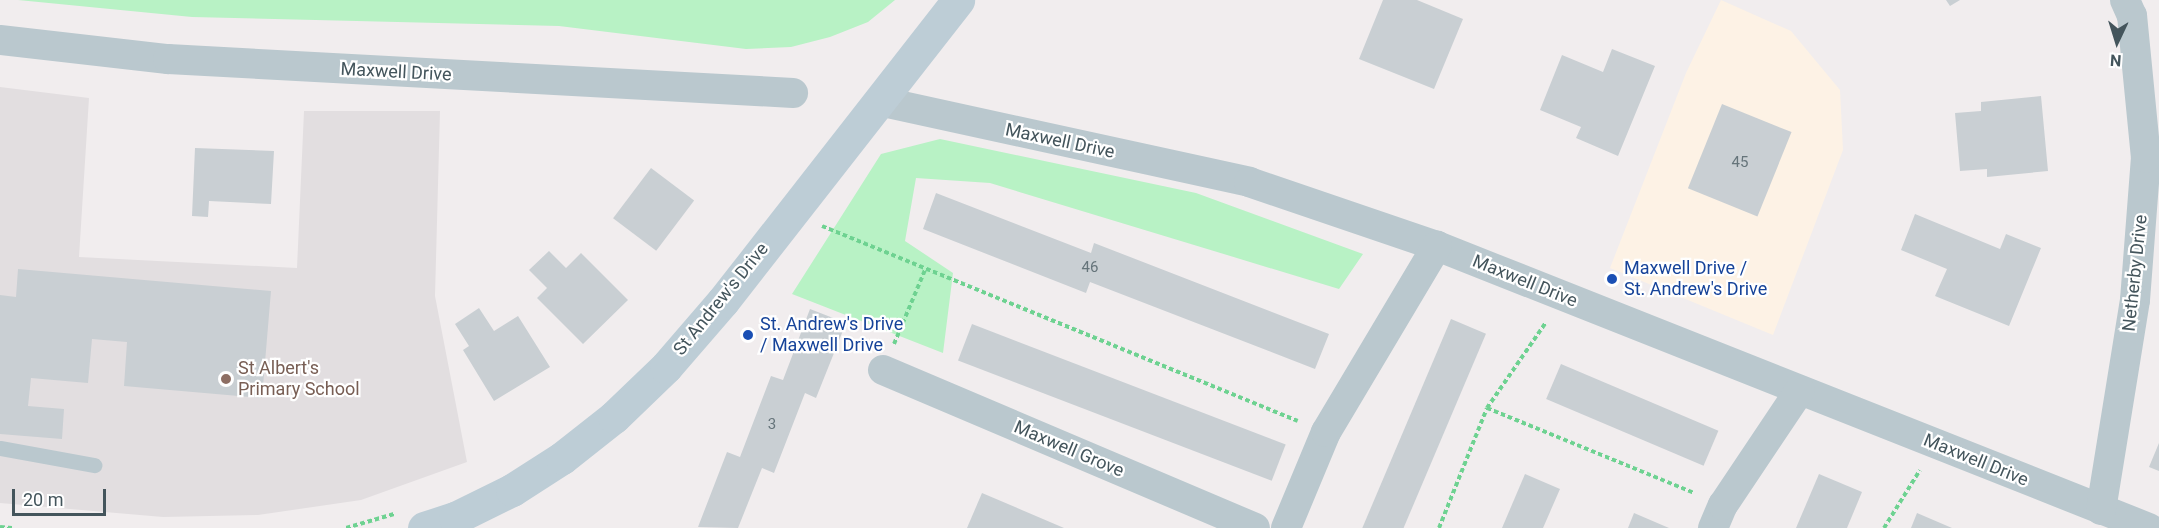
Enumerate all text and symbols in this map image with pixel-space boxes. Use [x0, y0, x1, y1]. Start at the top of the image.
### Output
north arrow [2087, 12, 2147, 72]
text: N [2109, 51, 2122, 70]
street label: Maxwell Drive [340, 58, 452, 86]
street label: Maxwell Drive [1003, 119, 1117, 163]
house number: 45 [1732, 154, 1748, 172]
street label: Netherby Drive [2118, 214, 2152, 332]
street label: St Andrew's Drive [669, 238, 773, 360]
street label: Maxwell Drive [1469, 250, 1581, 312]
place label: Maxwell Drive / St. Andrew's Drive [1624, 258, 1767, 300]
house number: 46 [1082, 259, 1098, 277]
marker: Maxwell Drive / St. Andrew's Drive [1605, 272, 1619, 286]
place label: St. Andrew's Drive / Maxwell Drive [760, 314, 903, 356]
marker: St. Andrew's Drive / Maxwell Drive [741, 328, 755, 342]
place label: St Albert's Primary School [238, 358, 360, 400]
marker: St Albert's Primary School [219, 372, 233, 386]
house number: 3 [768, 416, 776, 434]
street label: Maxwell Grove [1011, 416, 1127, 482]
street label: Maxwell Drive [1920, 429, 2032, 491]
scale bar [15, 477, 110, 515]
text: 20 m [23, 489, 63, 510]

